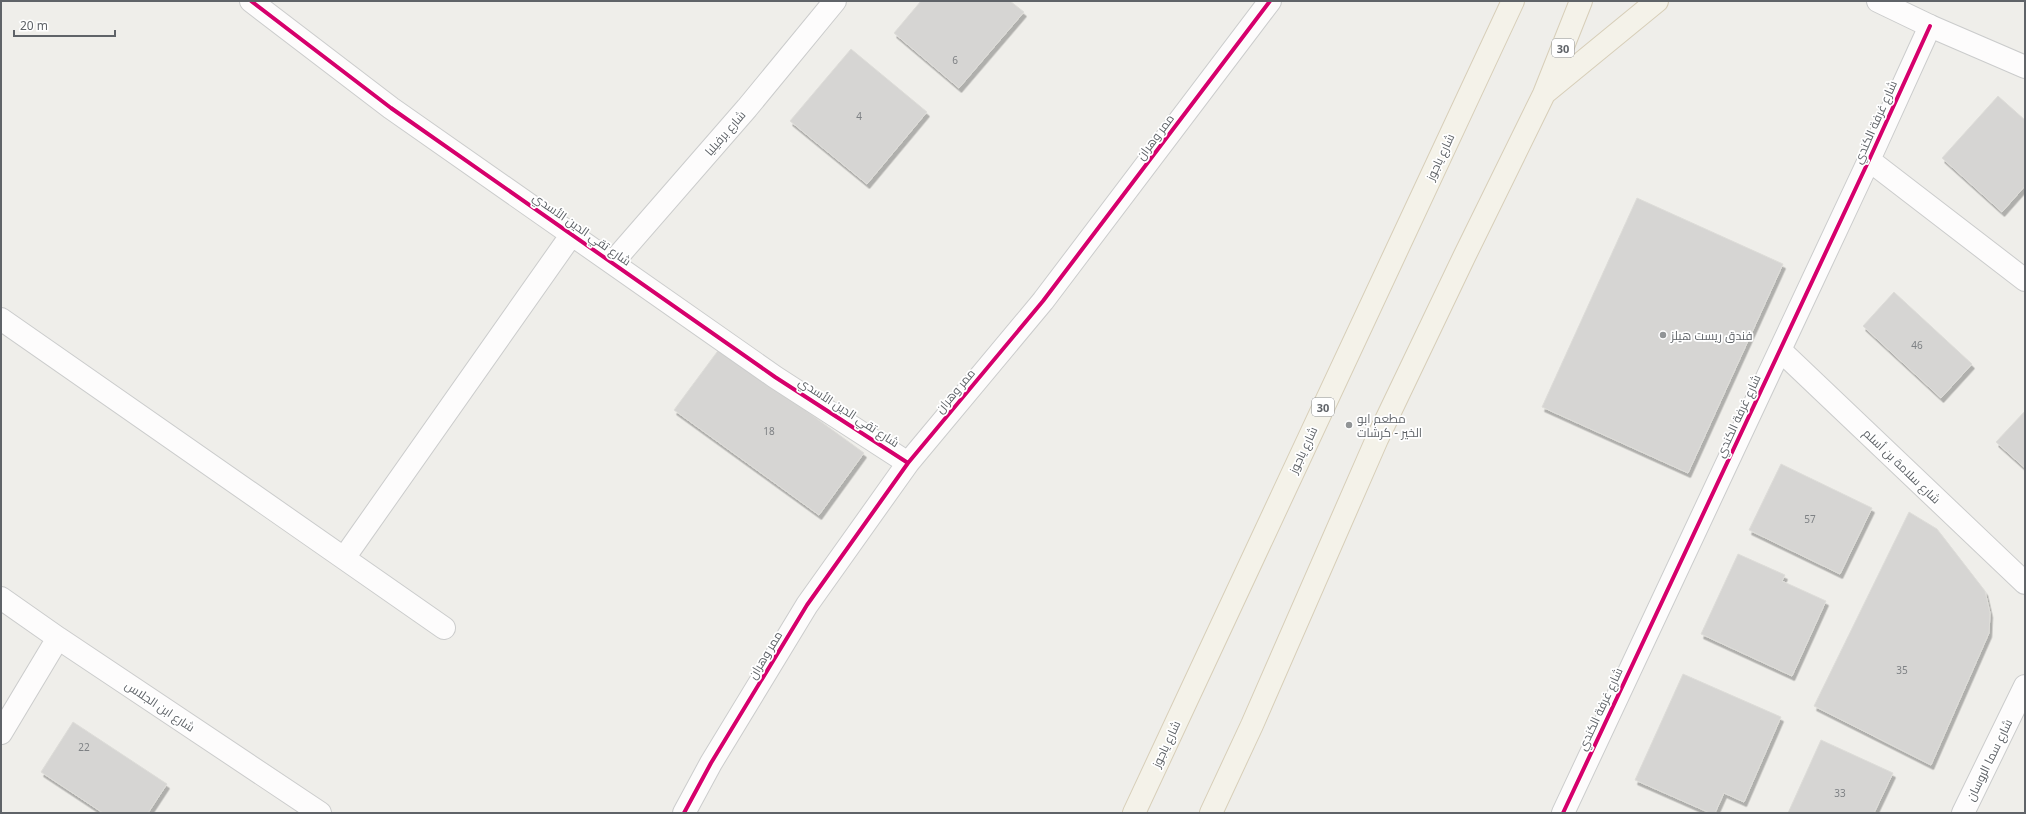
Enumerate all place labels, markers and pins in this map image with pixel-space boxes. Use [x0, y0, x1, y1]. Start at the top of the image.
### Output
place label: فندق ريست هيلز [1670, 327, 1753, 344]
marker: فندق ريست هيلز [1658, 330, 1668, 340]
place label: مطعم ابو الخير - كرشات [1357, 410, 1422, 441]
marker: مطعم ابو الخير - كرشات [1344, 420, 1354, 430]

